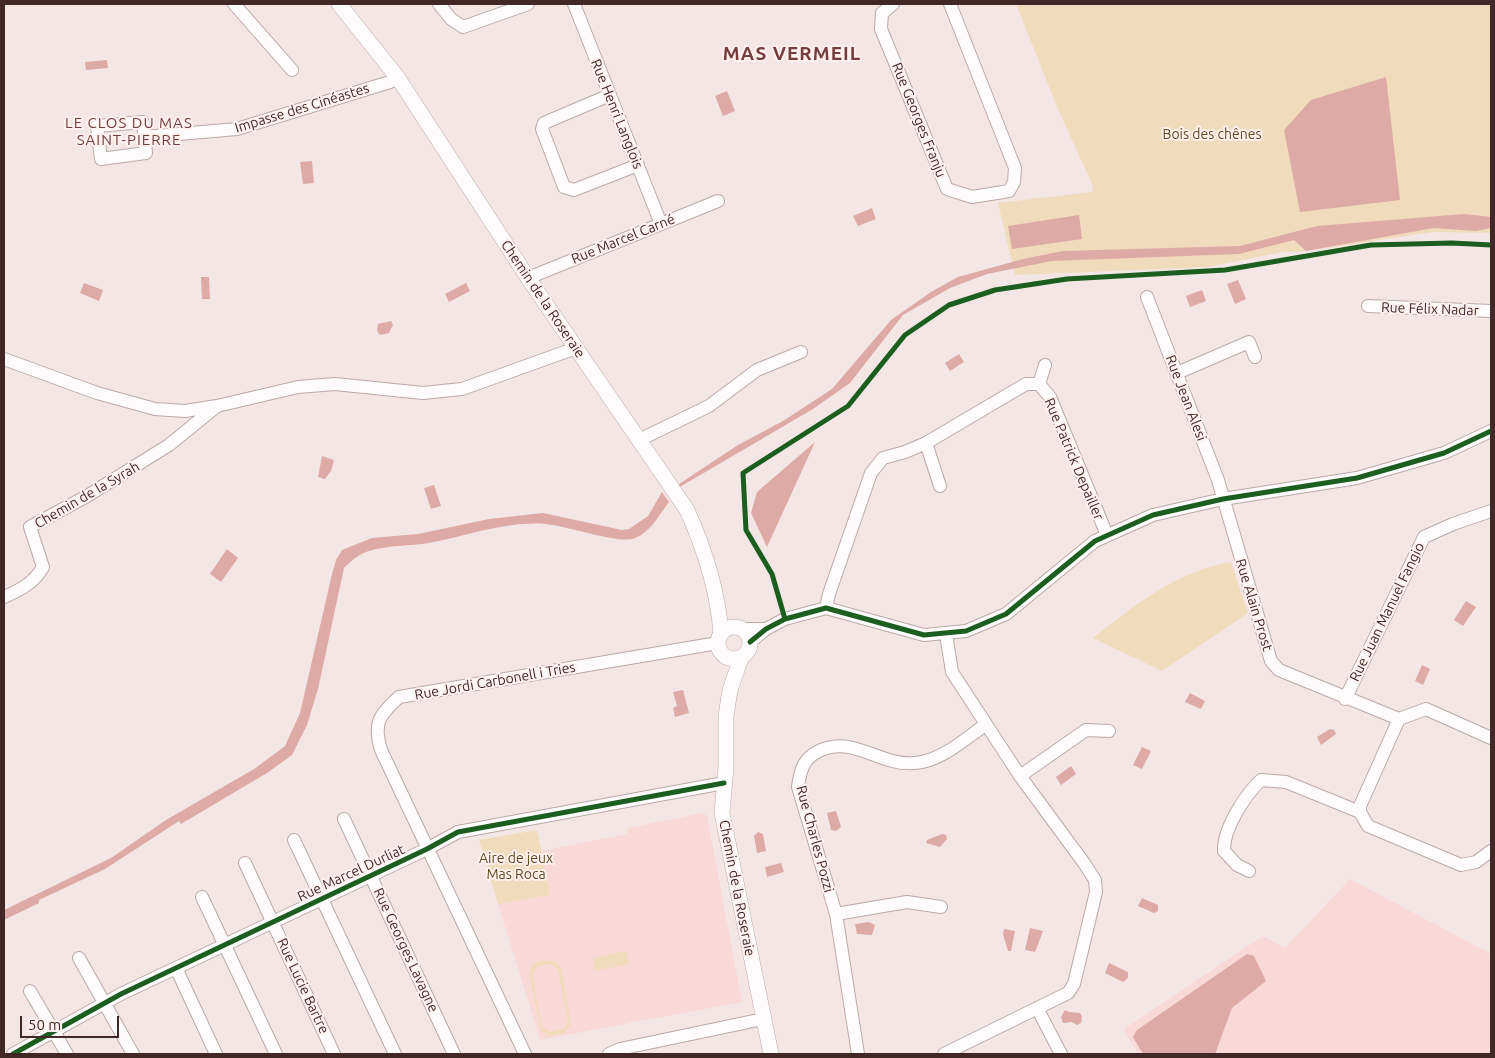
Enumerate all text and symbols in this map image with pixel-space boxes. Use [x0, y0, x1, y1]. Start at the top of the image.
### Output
district label: MAS VERMEIL [721, 43, 863, 65]
street label: Rue Henri Langlois [587, 57, 647, 171]
street label: Rue Georges Franju [888, 60, 950, 180]
street label: Impasse des Cinéastes [233, 80, 371, 136]
district label: LE CLOS DU MAS SAINT-PIERRE [63, 114, 195, 149]
park label: Bois des chênes [1163, 126, 1261, 142]
street label: Rue Marcel Carné [569, 211, 677, 267]
street label: Chemin de la Roseraie [497, 237, 589, 361]
street label: Rue Félix Nadar [1381, 299, 1479, 319]
street label: Rue Jean Alesi [1162, 353, 1210, 443]
street label: Rue Patrick Depailler [1041, 395, 1107, 523]
street label: Chemin de la Syrah [31, 458, 143, 532]
street label: Rue Juan Manuel Fangio [1346, 540, 1428, 684]
street label: Rue Alain Prost [1232, 557, 1276, 653]
street label: Rue Jordi Carbonell i Tries [413, 659, 577, 703]
street label: Rue Charles Pozzi [793, 784, 837, 894]
street label: Chemin de la Roseraie [716, 818, 758, 958]
street label: Rue Marcel Durliat [295, 841, 407, 905]
park label: Aire de jeux Mas Roca [479, 850, 553, 882]
street label: Rue Georges Lavagne [370, 885, 442, 1015]
street label: Rue Lucie Bartre [274, 936, 332, 1036]
scale bar [22, 1006, 121, 1038]
text: 50 m [28, 1016, 61, 1033]

